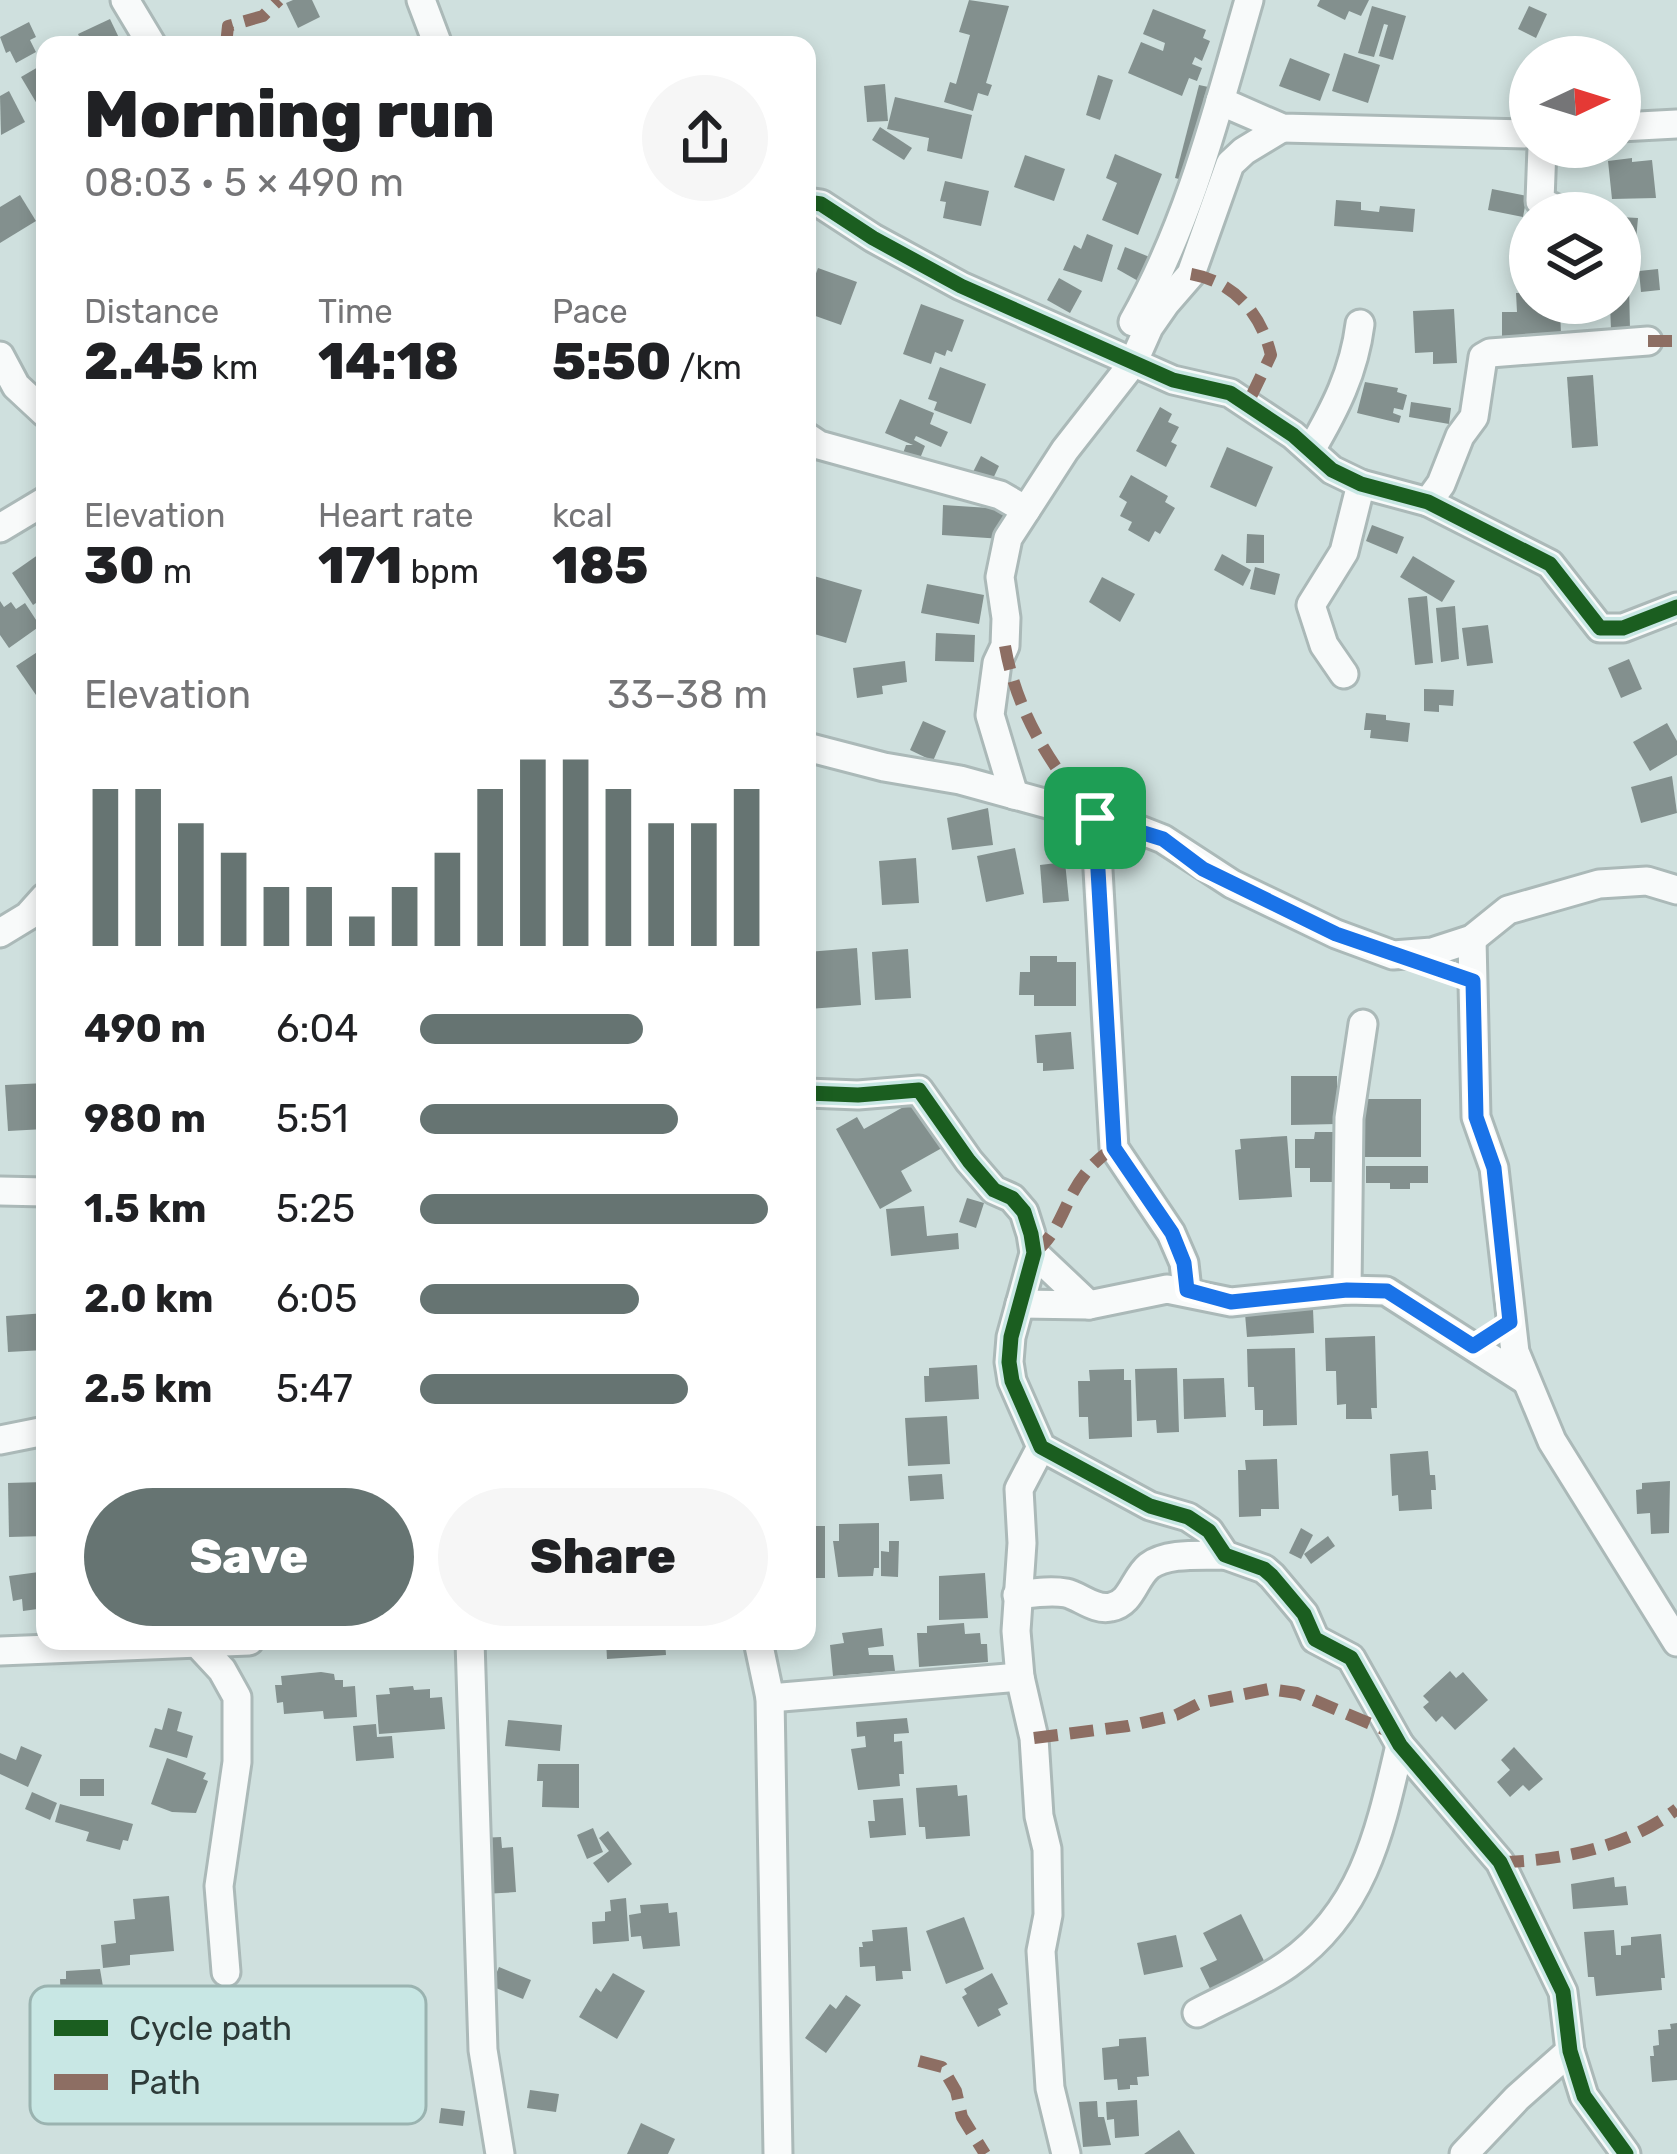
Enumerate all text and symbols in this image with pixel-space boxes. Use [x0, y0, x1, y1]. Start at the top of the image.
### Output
north arrow [1509, 36, 1641, 168]
map controls [1509, 36, 1641, 324]
text: Morning run [84, 75, 495, 154]
button: share [642, 75, 768, 201]
text: 08:03 · 5 × 490 m [84, 160, 404, 206]
button: layers [1509, 192, 1641, 324]
text: Distance [84, 292, 219, 331]
text: Time [318, 292, 393, 331]
text: Pace [552, 292, 628, 331]
text: 2.45 [84, 331, 204, 392]
text: 14:18 [318, 331, 459, 392]
text: 5:50 [552, 331, 671, 392]
text: km [204, 348, 258, 387]
text: /km [671, 348, 742, 387]
text: Elevation [84, 496, 225, 535]
text: Heart rate [318, 496, 474, 535]
text: kcal [552, 496, 613, 535]
text: 30 [84, 535, 155, 596]
text: 171 [318, 535, 402, 596]
text: 185 [552, 535, 648, 596]
text: m [155, 552, 192, 591]
text: bpm [402, 552, 479, 591]
text: Elevation [84, 672, 251, 718]
text: 33–38 m [607, 672, 768, 718]
pin [1044, 767, 1146, 869]
icon: arrive [1062, 785, 1128, 851]
text: 490 m [84, 1006, 206, 1052]
text: 6:04 [276, 1006, 359, 1052]
text: 980 m [84, 1096, 206, 1142]
text: 5:51 [276, 1096, 348, 1142]
text: 1.5 km [84, 1186, 207, 1232]
text: 5:25 [276, 1186, 355, 1232]
text: 2.0 km [84, 1276, 214, 1322]
text: 6:05 [276, 1276, 357, 1322]
text: 2.5 km [84, 1366, 212, 1412]
text: 5:47 [276, 1366, 353, 1412]
button: Save [84, 1488, 414, 1626]
button: Share [438, 1488, 768, 1626]
legend [30, 1986, 426, 2124]
text: Cycle path [129, 2009, 292, 2048]
text: Path [129, 2063, 201, 2102]

